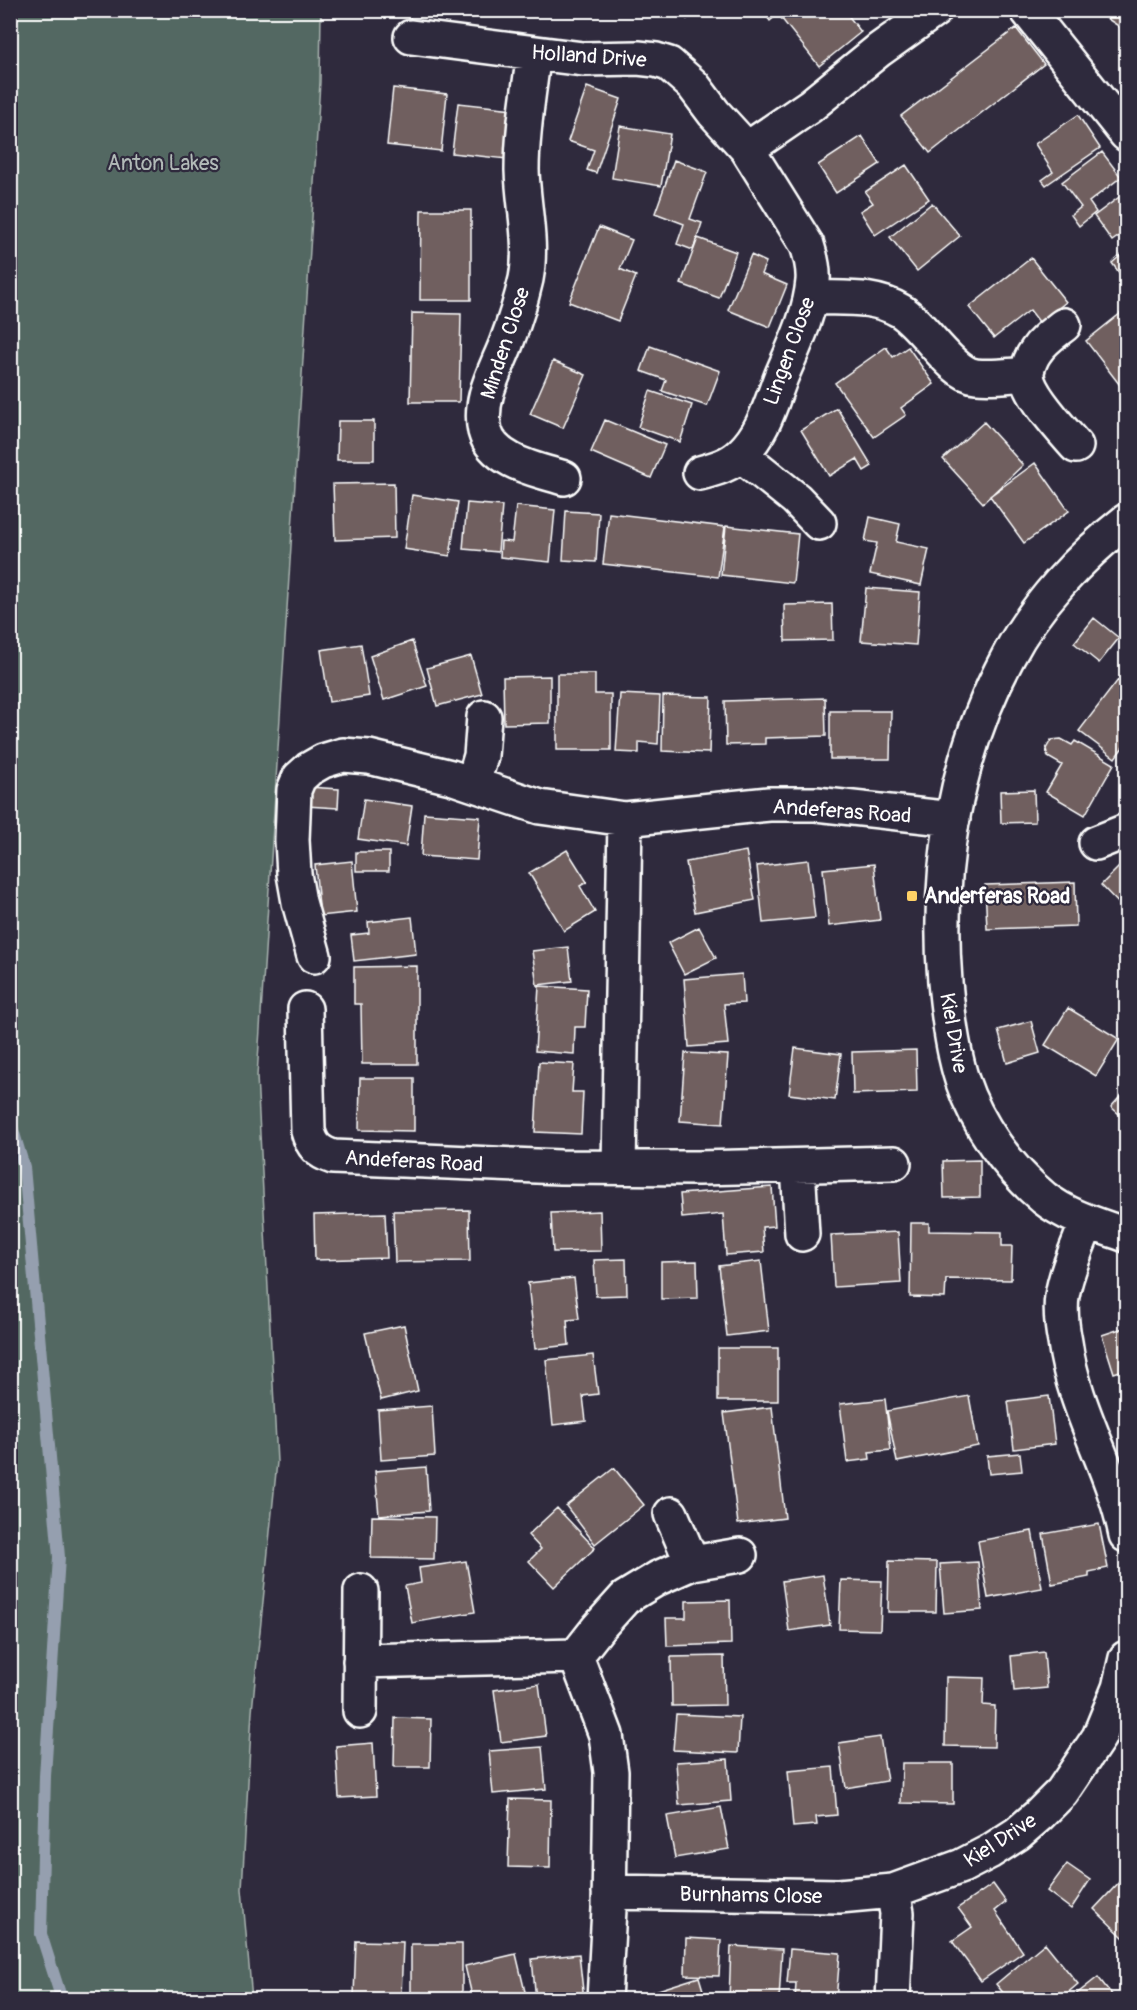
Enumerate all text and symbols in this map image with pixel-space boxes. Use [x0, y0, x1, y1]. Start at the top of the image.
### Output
street label: Holland Drive [531, 39, 648, 74]
park label: Anton Lakes [107, 150, 219, 177]
street label: Minden Close [475, 283, 536, 403]
street label: Lingen Close [757, 293, 822, 409]
street label: Andeferas Road [772, 793, 912, 830]
place label: Anderferas Road [924, 883, 1070, 910]
marker: Anderferas Road [905, 889, 919, 903]
street label: Kiel Drive [933, 991, 974, 1076]
street label: Andeferas Road [344, 1144, 484, 1179]
street label: Kiel Drive [959, 1807, 1042, 1874]
street label: Burnhams Close [679, 1881, 823, 1910]

